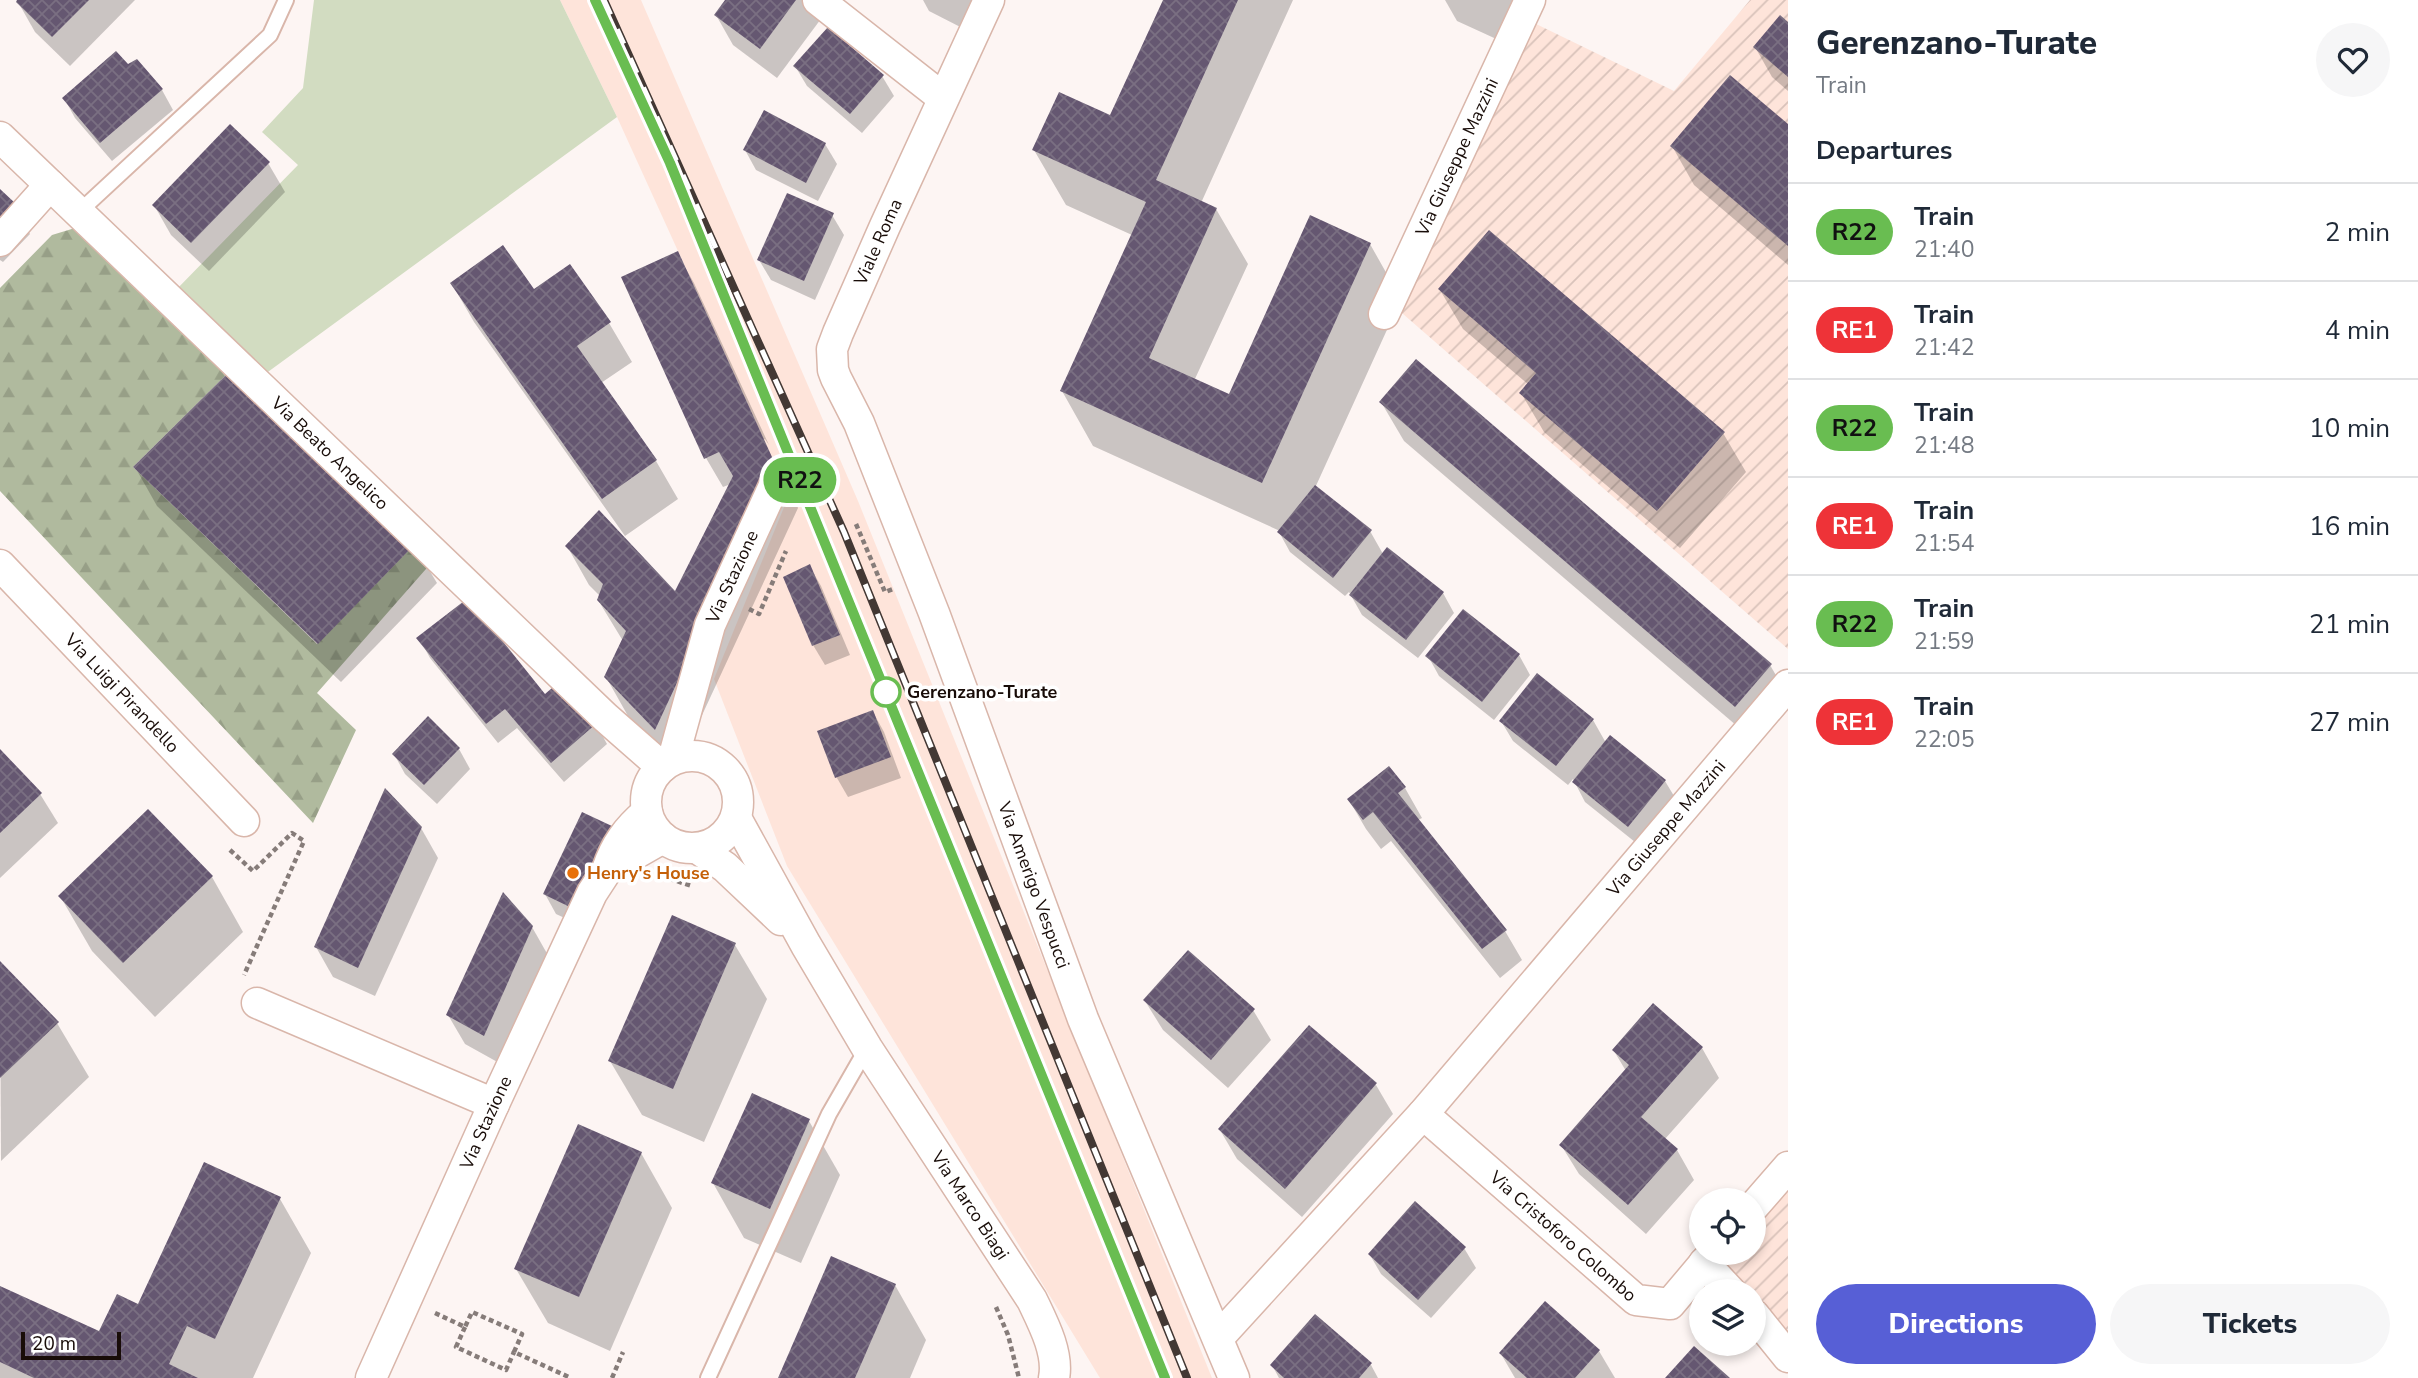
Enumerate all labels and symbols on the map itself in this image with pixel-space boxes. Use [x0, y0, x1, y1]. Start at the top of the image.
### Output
street label: Via Giuseppe Mazzini [1409, 74, 1504, 241]
street label: Viale Roma [848, 195, 908, 290]
street label: Via Beato Angelico [265, 391, 394, 515]
line badge: R22 [760, 457, 840, 503]
street label: Via Stazione [700, 526, 764, 628]
street label: Via Luigi Pirandello [59, 627, 185, 758]
marker: Gerenzano-Turate [871, 677, 901, 707]
place label: Gerenzano-Turate [907, 680, 1057, 704]
street label: Via Giuseppe Mazzini [1601, 755, 1731, 902]
street label: Via Amerigo Vespucci [992, 798, 1075, 972]
place label: Henry's House [587, 861, 710, 885]
marker: Henry's House [565, 865, 581, 881]
street label: Via Stazione [454, 1072, 517, 1174]
street label: Via Marco Biagi [925, 1146, 1015, 1265]
street label: Via Cristoforo Colombo [1484, 1165, 1642, 1307]
scale bar [21, 1329, 121, 1361]

